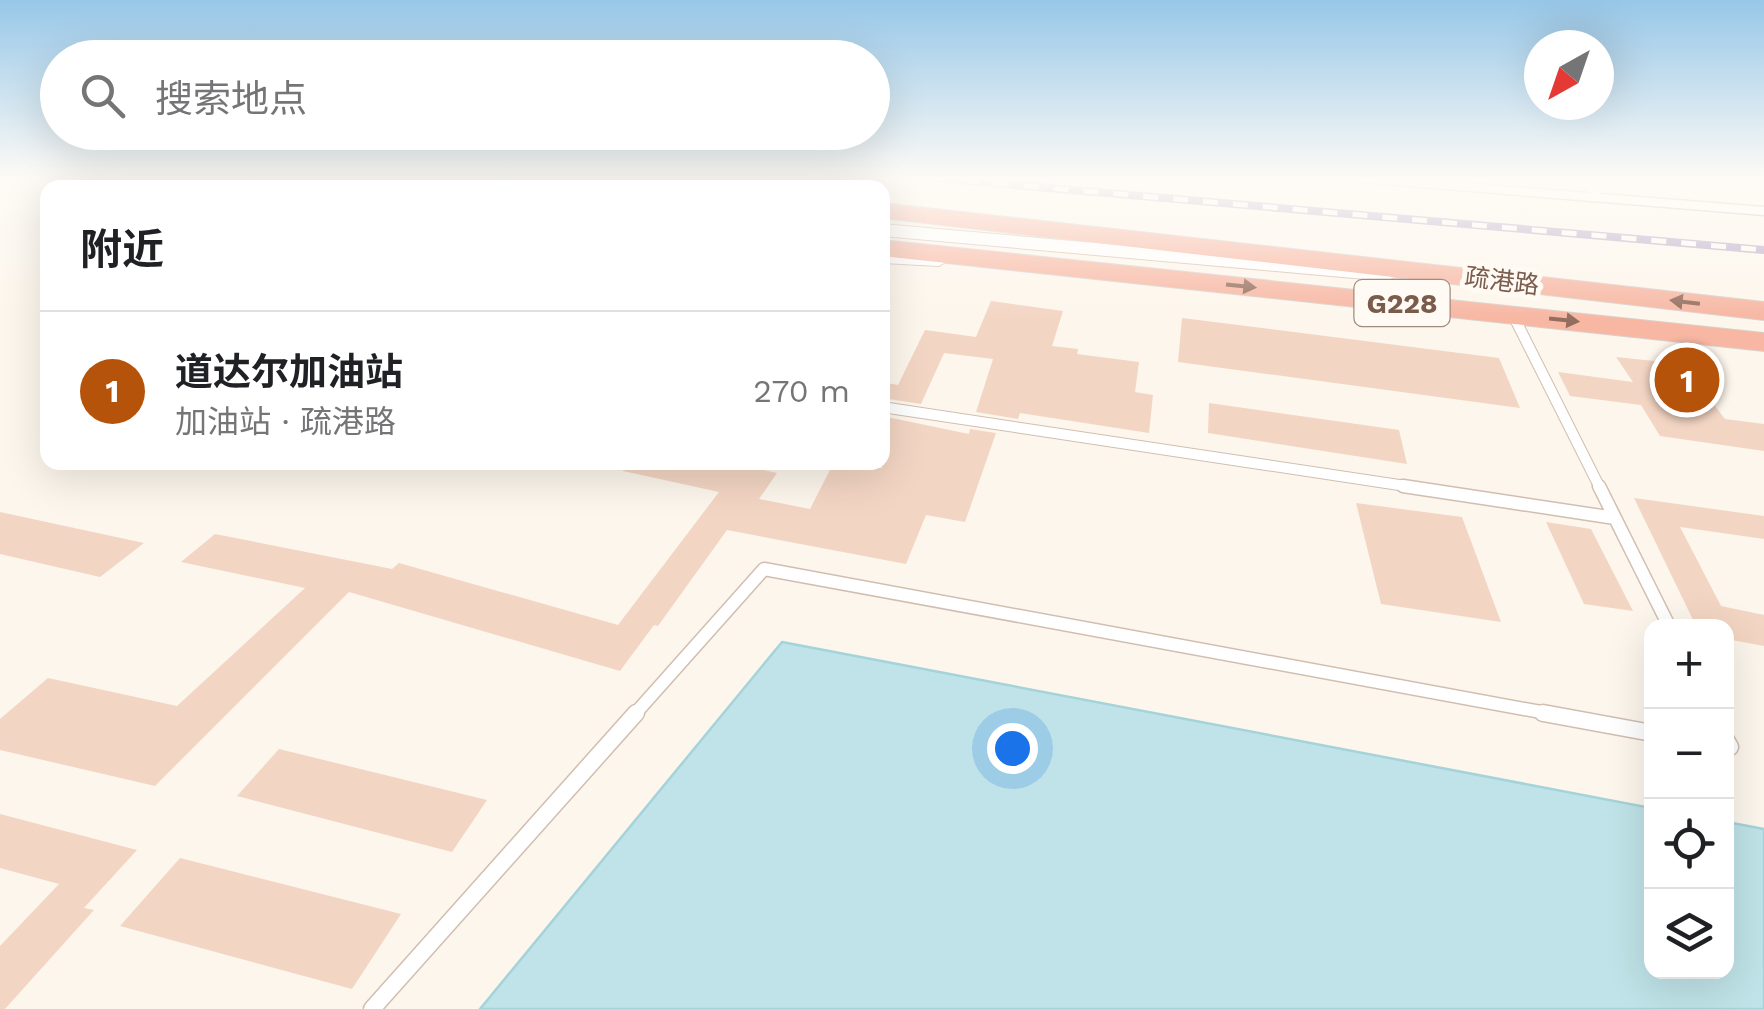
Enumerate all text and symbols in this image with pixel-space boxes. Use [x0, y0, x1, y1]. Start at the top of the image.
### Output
north arrow [1524, 30, 1614, 120]
search box [40, 40, 890, 150]
icon: search [75, 68, 130, 123]
text: 搜索地点 [155, 77, 307, 121]
text: 附近 [80, 225, 164, 274]
street label: 疏港路 [1463, 262, 1541, 300]
one-way arrow [1226, 278, 1257, 294]
road number: G228 [1354, 280, 1450, 326]
one-way arrow [1669, 294, 1700, 310]
one-way arrow [1549, 313, 1581, 329]
pin: 1 [1654, 342, 1720, 418]
text: 道达尔加油站 [175, 350, 403, 394]
text: 1 [106, 372, 119, 410]
text: 270 m [753, 372, 850, 410]
text: 加油站 · 疏港路 [175, 403, 396, 441]
map controls [1644, 619, 1734, 979]
button: + [1644, 619, 1734, 709]
button: − [1644, 709, 1734, 799]
your location [987, 723, 1038, 774]
button: locate [1644, 799, 1734, 889]
button: layers [1644, 889, 1734, 979]

